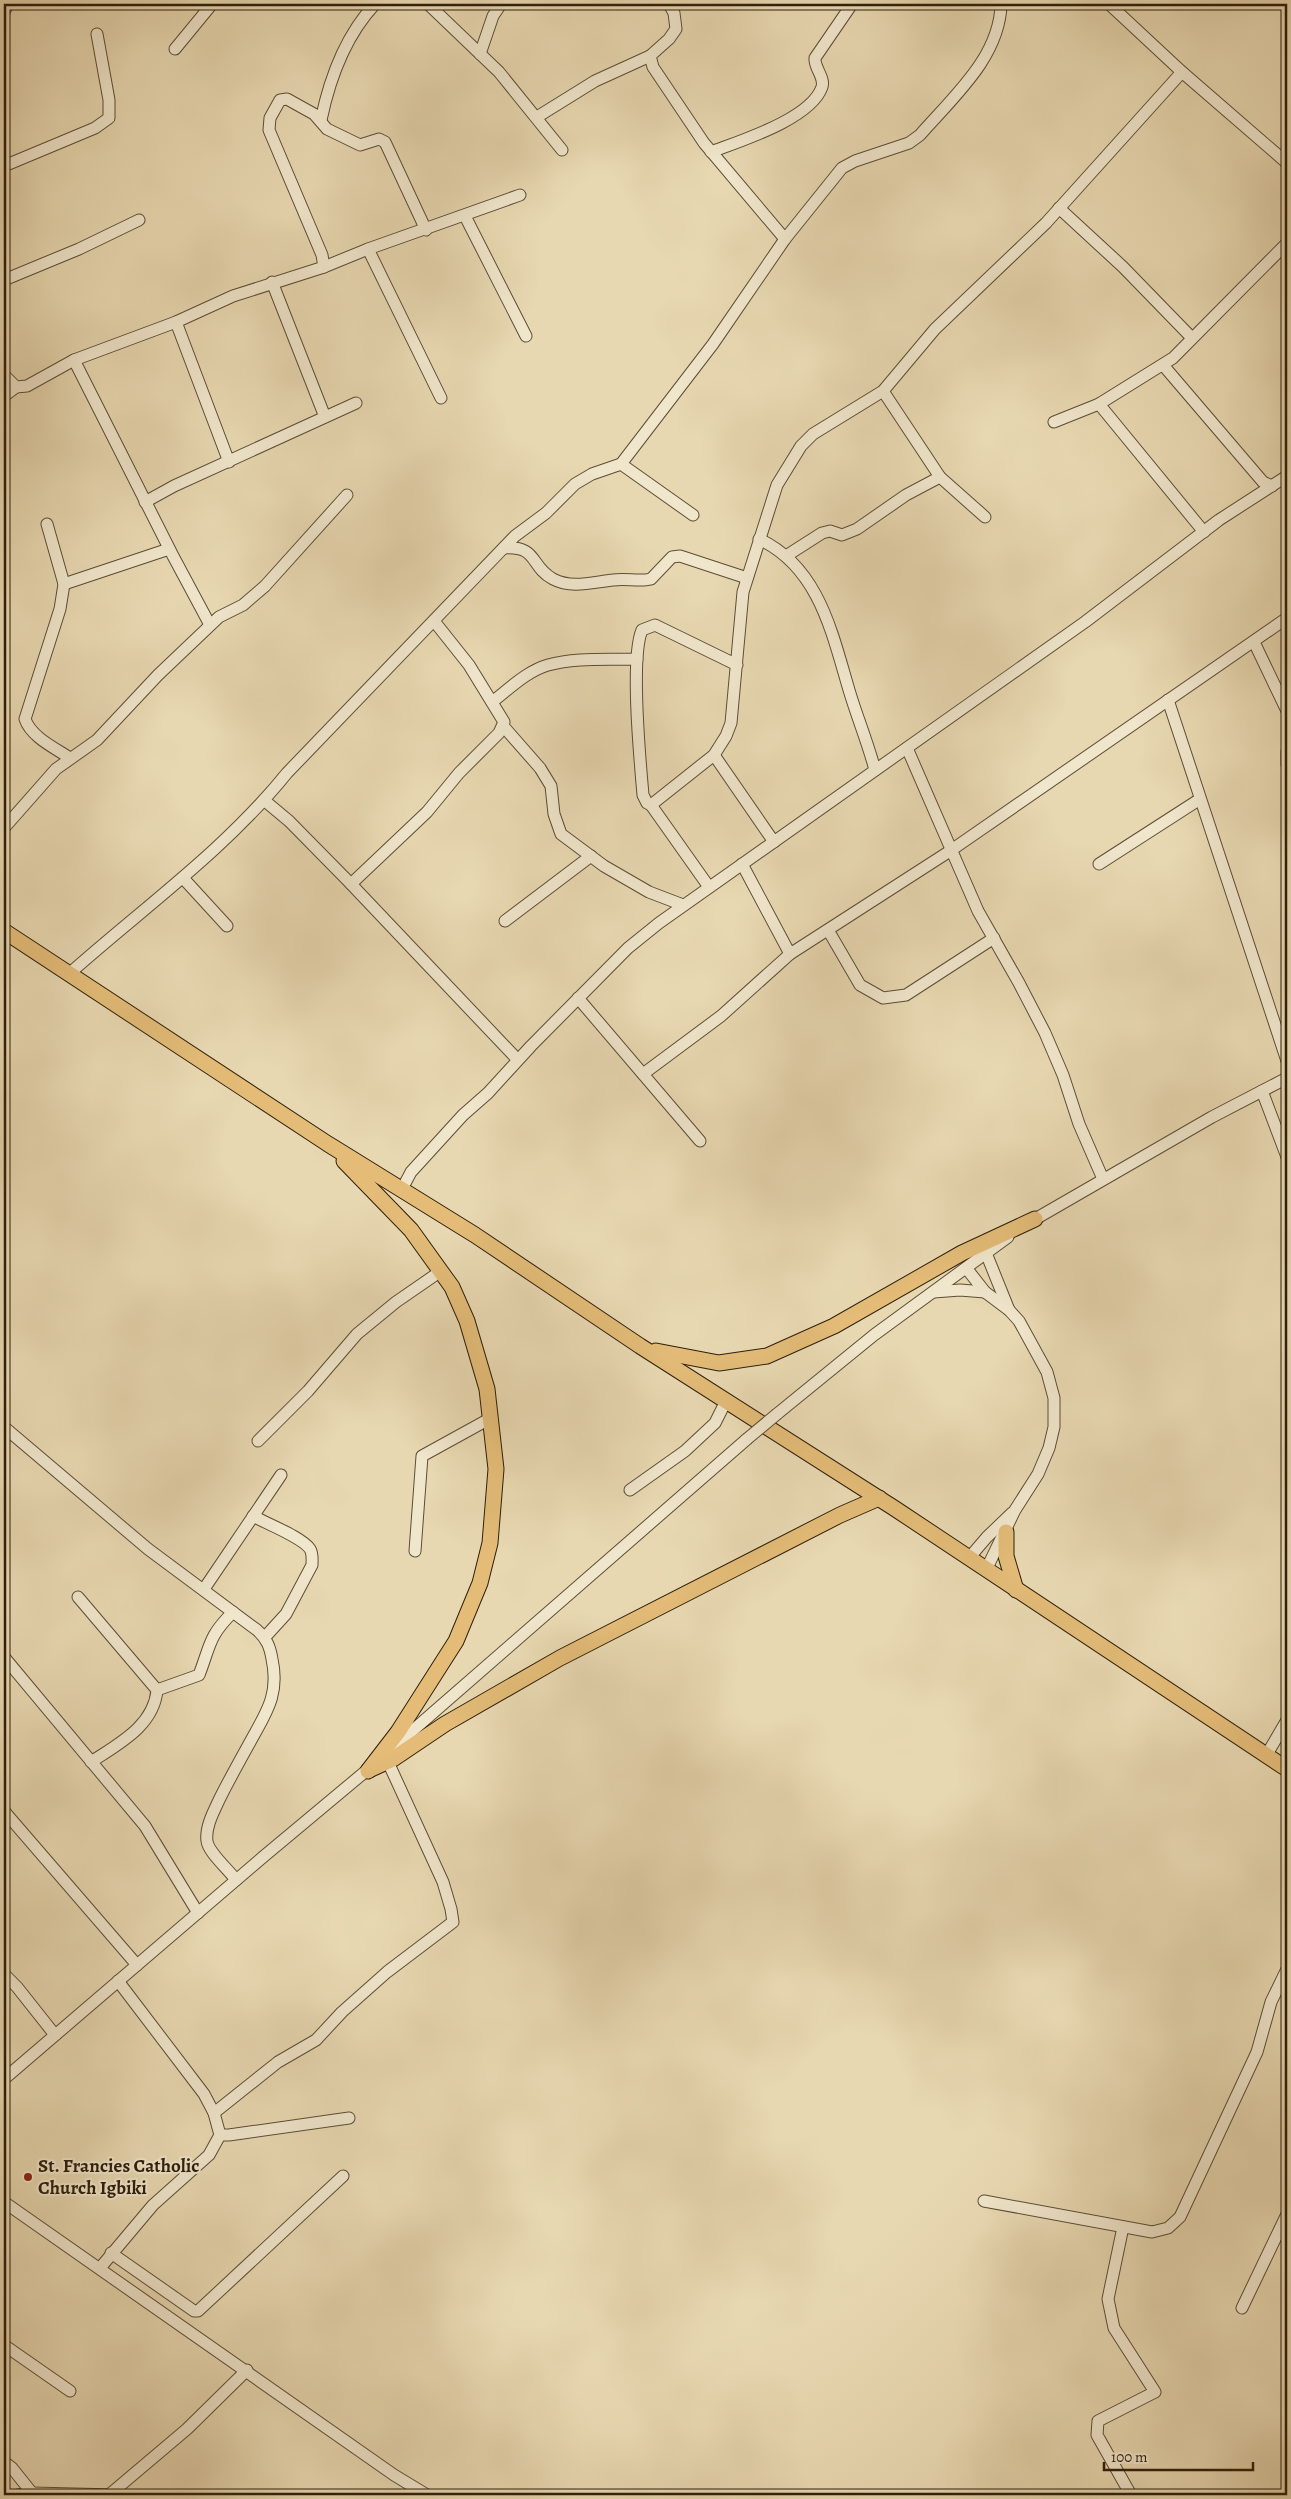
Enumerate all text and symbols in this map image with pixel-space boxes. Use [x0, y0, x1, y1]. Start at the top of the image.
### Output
place label: St. Francies Catholic Church Igbiki [38, 2153, 200, 2201]
marker: St. Francies Catholic Church Igbiki [22, 2171, 34, 2183]
scale bar [1104, 2439, 1252, 2471]
text: 100 m [1111, 2447, 1148, 2467]

